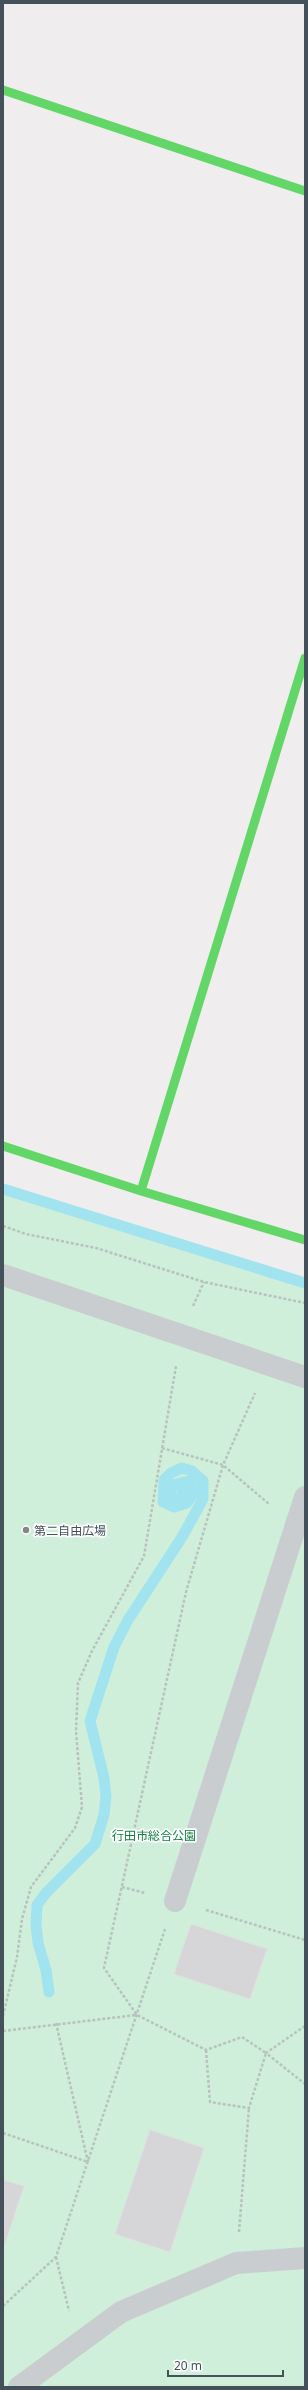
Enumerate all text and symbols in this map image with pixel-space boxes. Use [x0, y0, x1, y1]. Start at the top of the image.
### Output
place label: 第二自由広場 [34, 1522, 106, 1539]
marker: 第二自由広場 [21, 1525, 31, 1535]
park label: 行田市総合公園 [112, 1827, 196, 1844]
scale bar [168, 2352, 283, 2378]
text: 20 m [174, 2357, 202, 2374]

